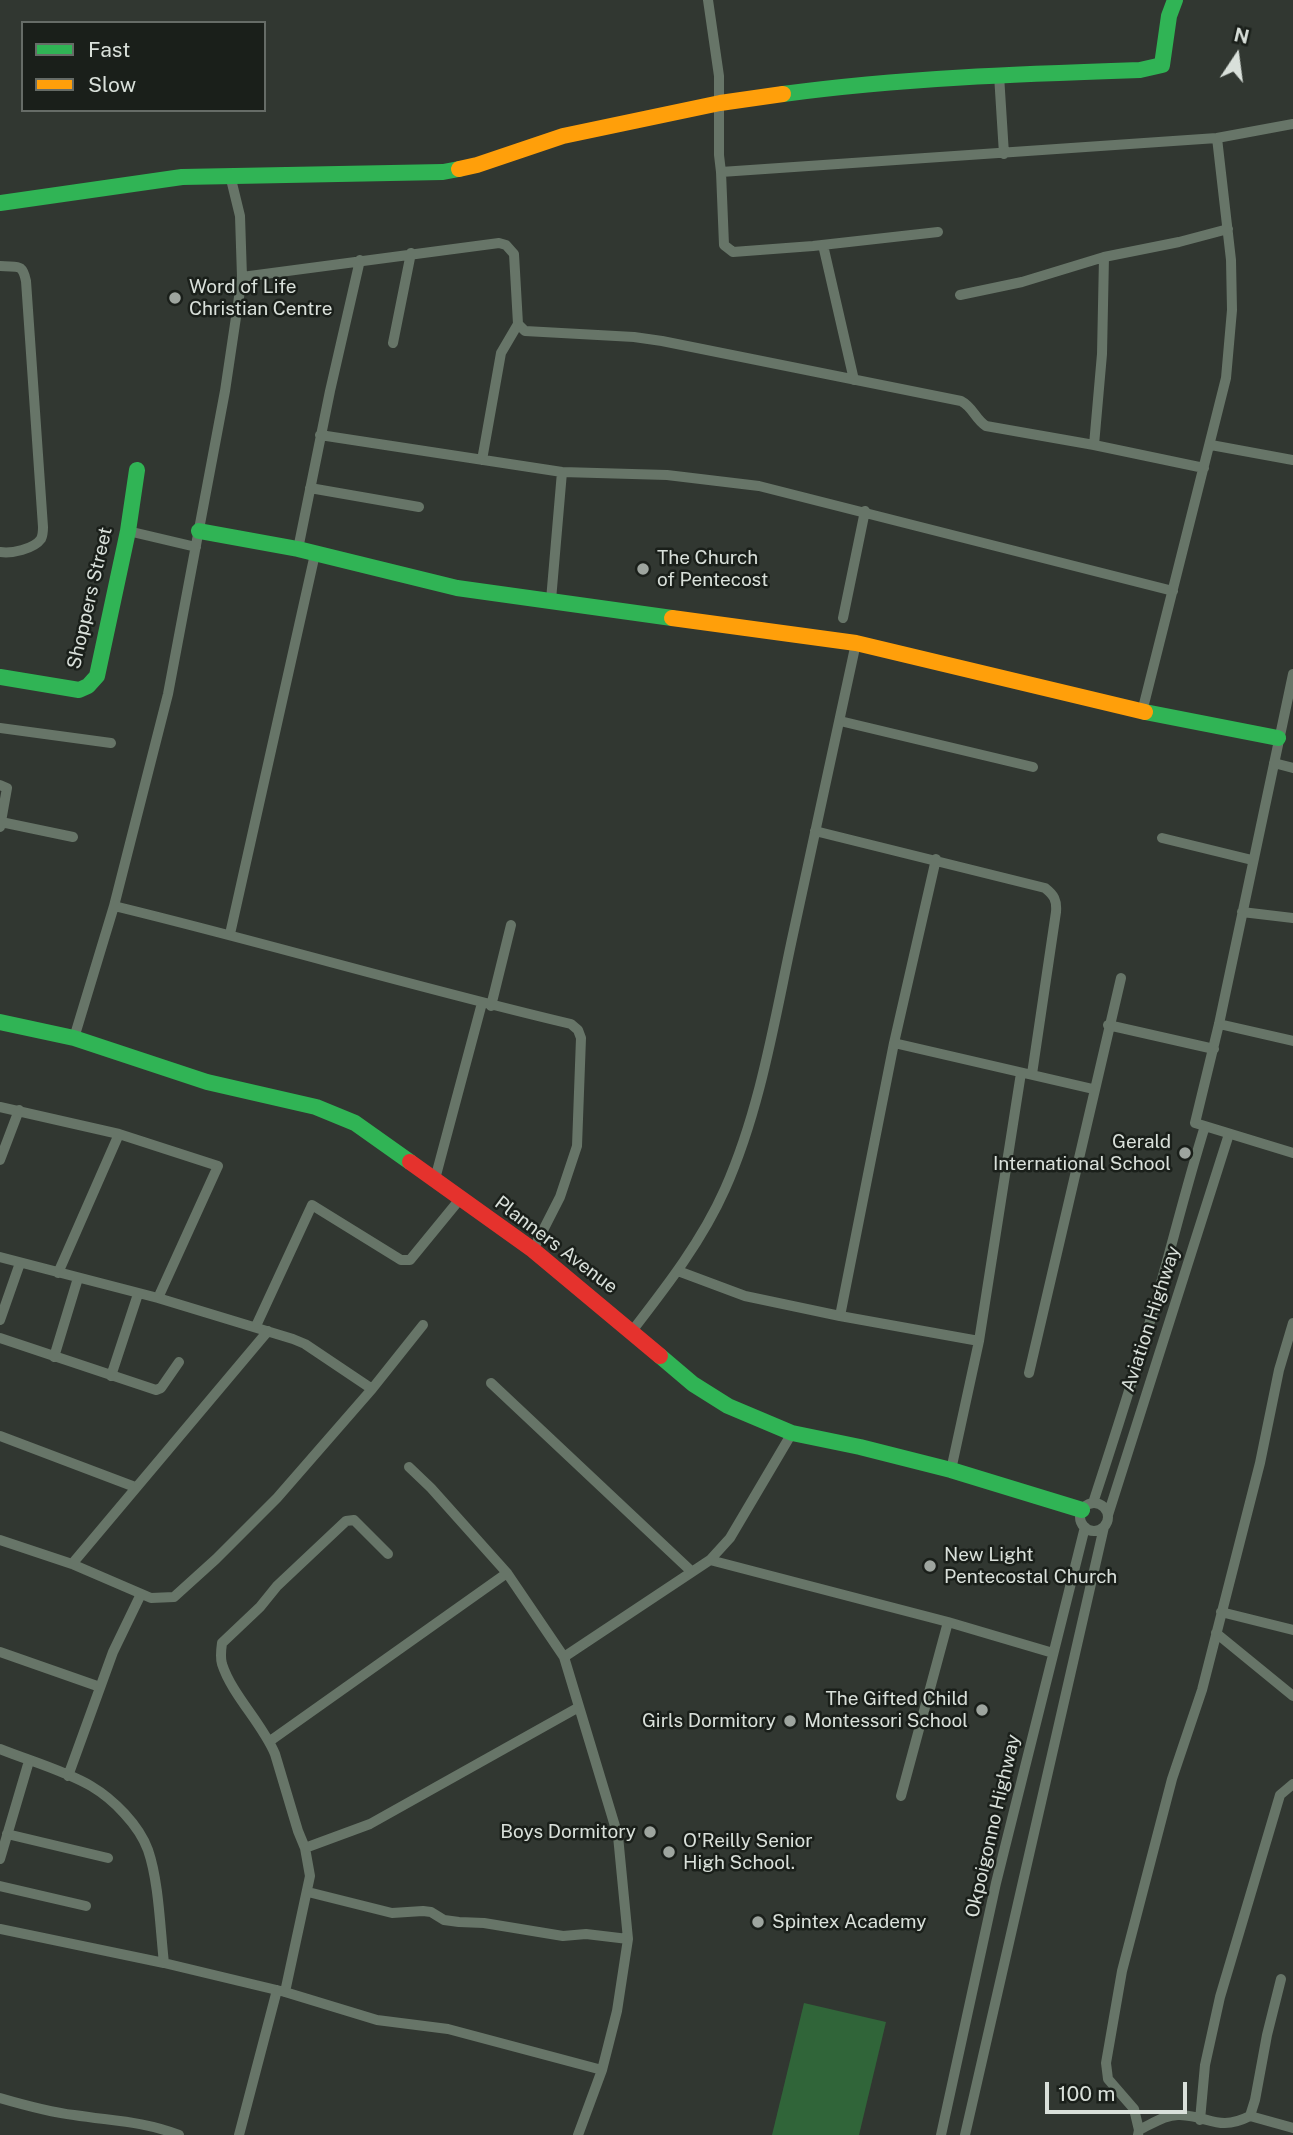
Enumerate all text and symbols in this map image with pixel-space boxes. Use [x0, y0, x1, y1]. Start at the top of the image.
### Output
legend [21, 21, 266, 112]
north arrow [1202, 21, 1272, 91]
text: N [1232, 23, 1251, 48]
text: Fast [88, 37, 130, 62]
text: Slow [88, 72, 136, 97]
place label: Word of Life Christian Centre [189, 276, 333, 320]
marker: Word of Life Christian Centre [167, 290, 183, 306]
street label: Shoppers Street [63, 525, 117, 671]
place label: The Church of Pentecost [657, 547, 768, 591]
marker: The Church of Pentecost [635, 561, 651, 577]
place label: Gerald International School [993, 1131, 1171, 1175]
marker: Gerald International School [1177, 1145, 1193, 1161]
street label: Planners Avenue [490, 1191, 622, 1299]
street label: Aviation Highway [1117, 1243, 1185, 1395]
place label: New Light Pentecostal Church [944, 1544, 1117, 1588]
marker: New Light Pentecostal Church [922, 1558, 938, 1574]
place label: The Gifted Child Montessori School [804, 1688, 968, 1732]
marker: The Gifted Child Montessori School [974, 1702, 990, 1718]
place label: Girls Dormitory [642, 1710, 776, 1732]
marker: Girls Dormitory [782, 1713, 798, 1729]
street label: Okpoigonno Highway [961, 1732, 1025, 1920]
place label: Boys Dormitory [500, 1821, 636, 1843]
marker: Boys Dormitory [642, 1824, 658, 1840]
place label: O'Reilly Senior High School. [683, 1830, 813, 1874]
marker: O'Reilly Senior High School. [661, 1844, 677, 1860]
place label: Spintex Academy [772, 1911, 926, 1933]
marker: Spintex Academy [750, 1914, 766, 1930]
scale bar [1048, 2068, 1190, 2112]
text: 100 m [1058, 2081, 1115, 2106]

